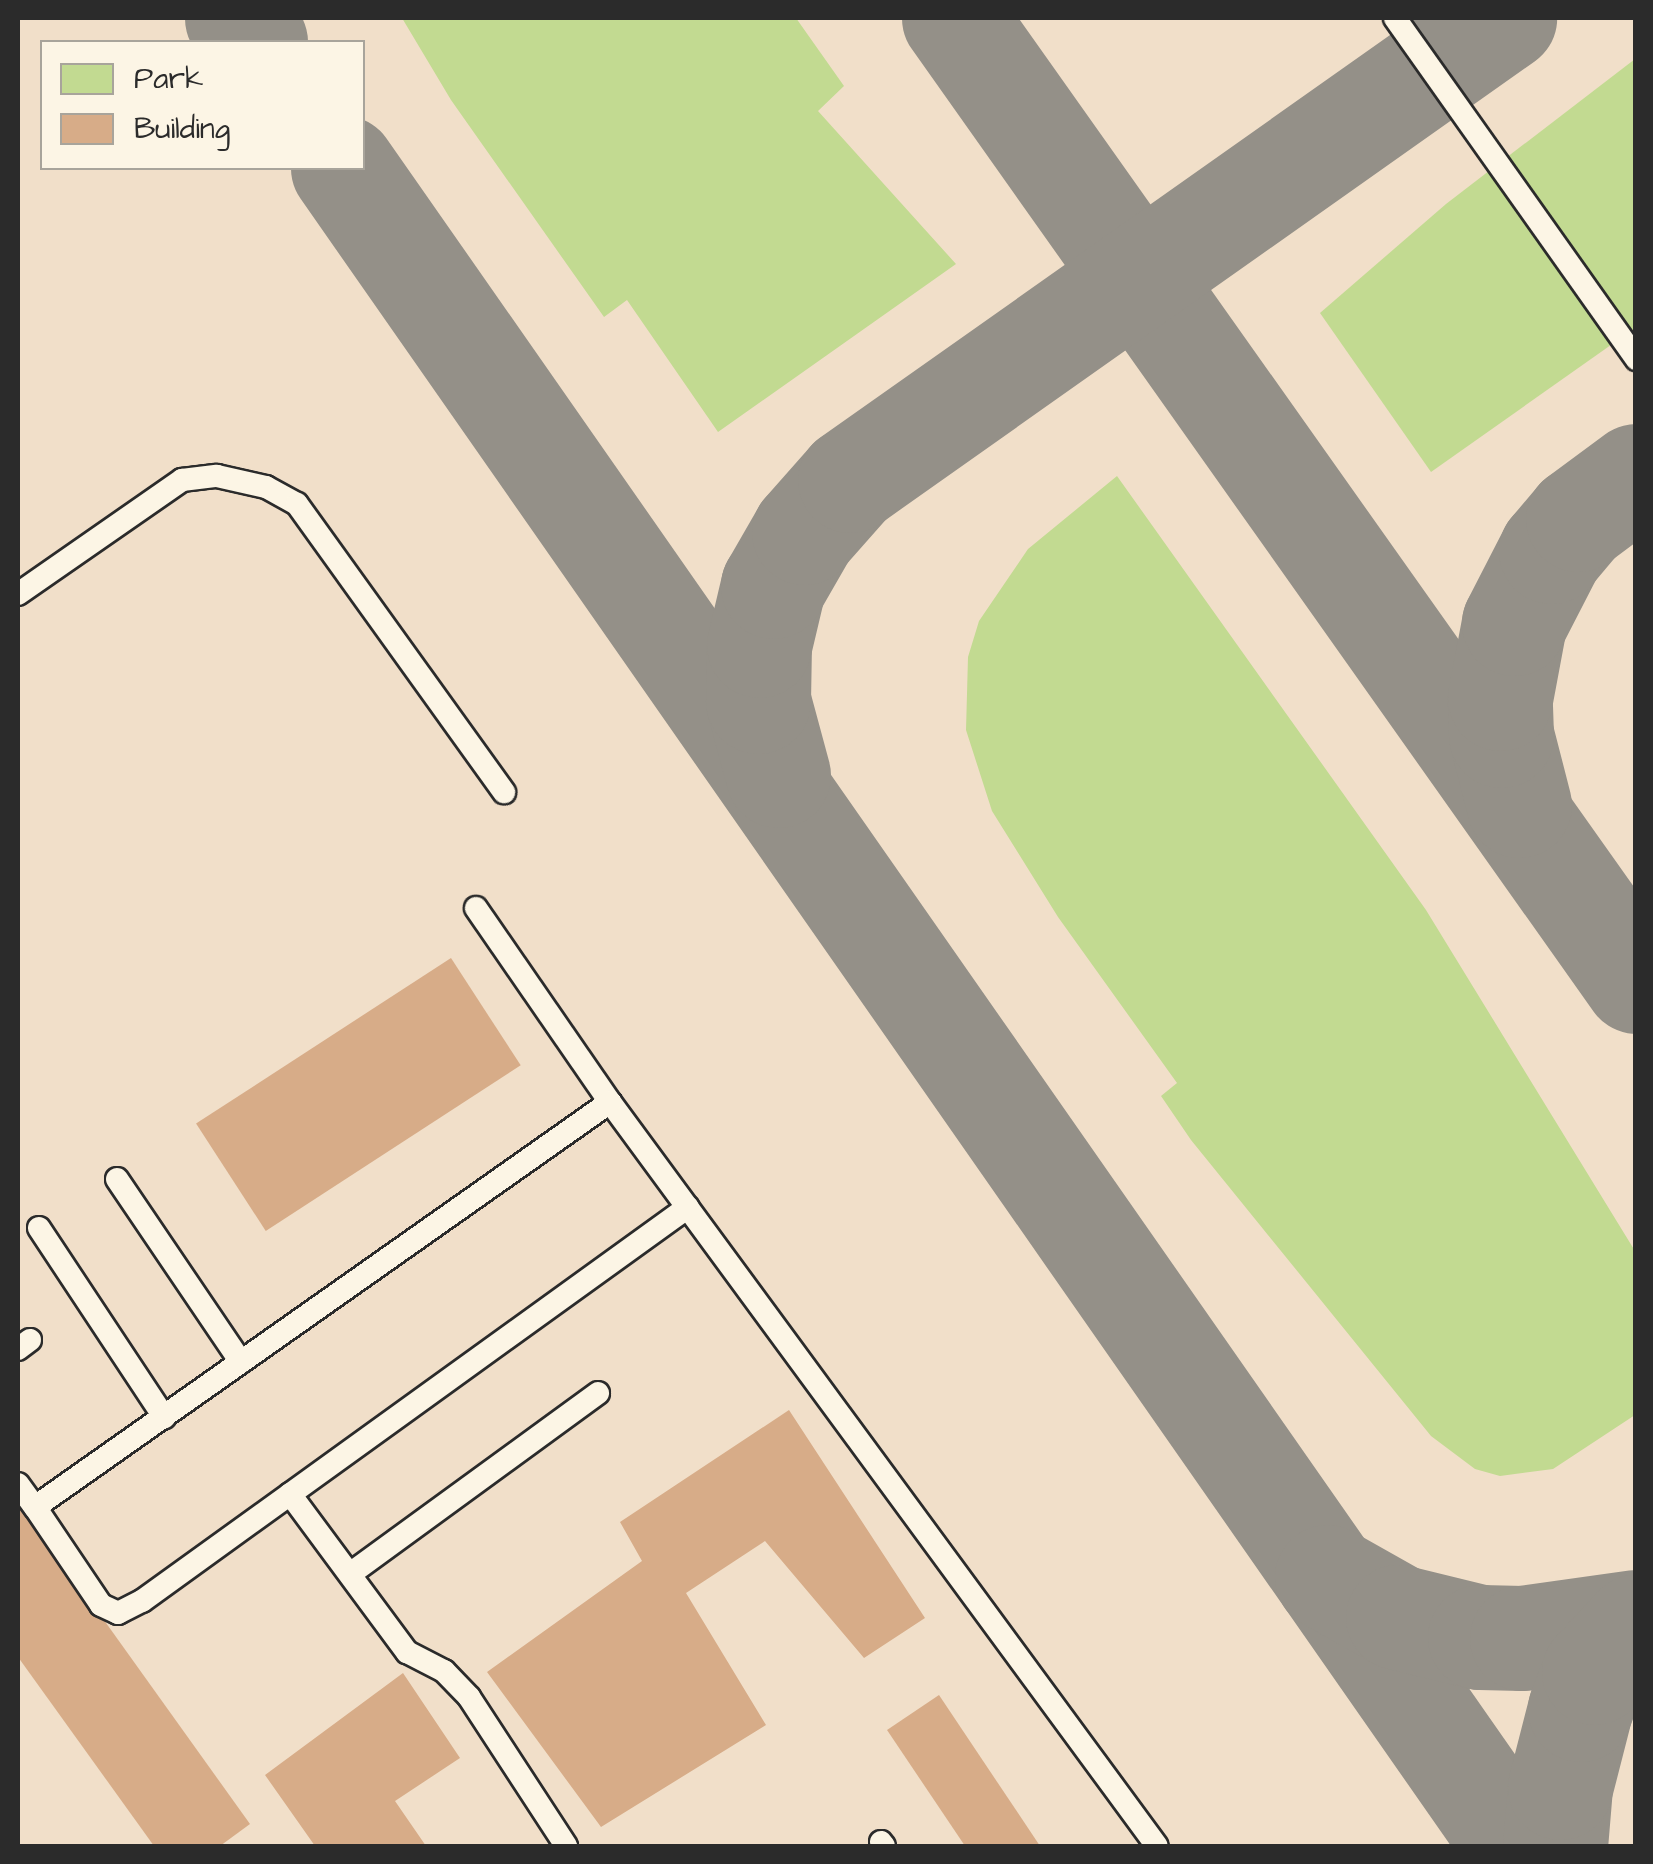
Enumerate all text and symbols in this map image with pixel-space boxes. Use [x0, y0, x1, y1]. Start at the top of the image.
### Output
legend [40, 40, 365, 170]
text: Park [134, 58, 203, 100]
text: Building [134, 108, 230, 150]

